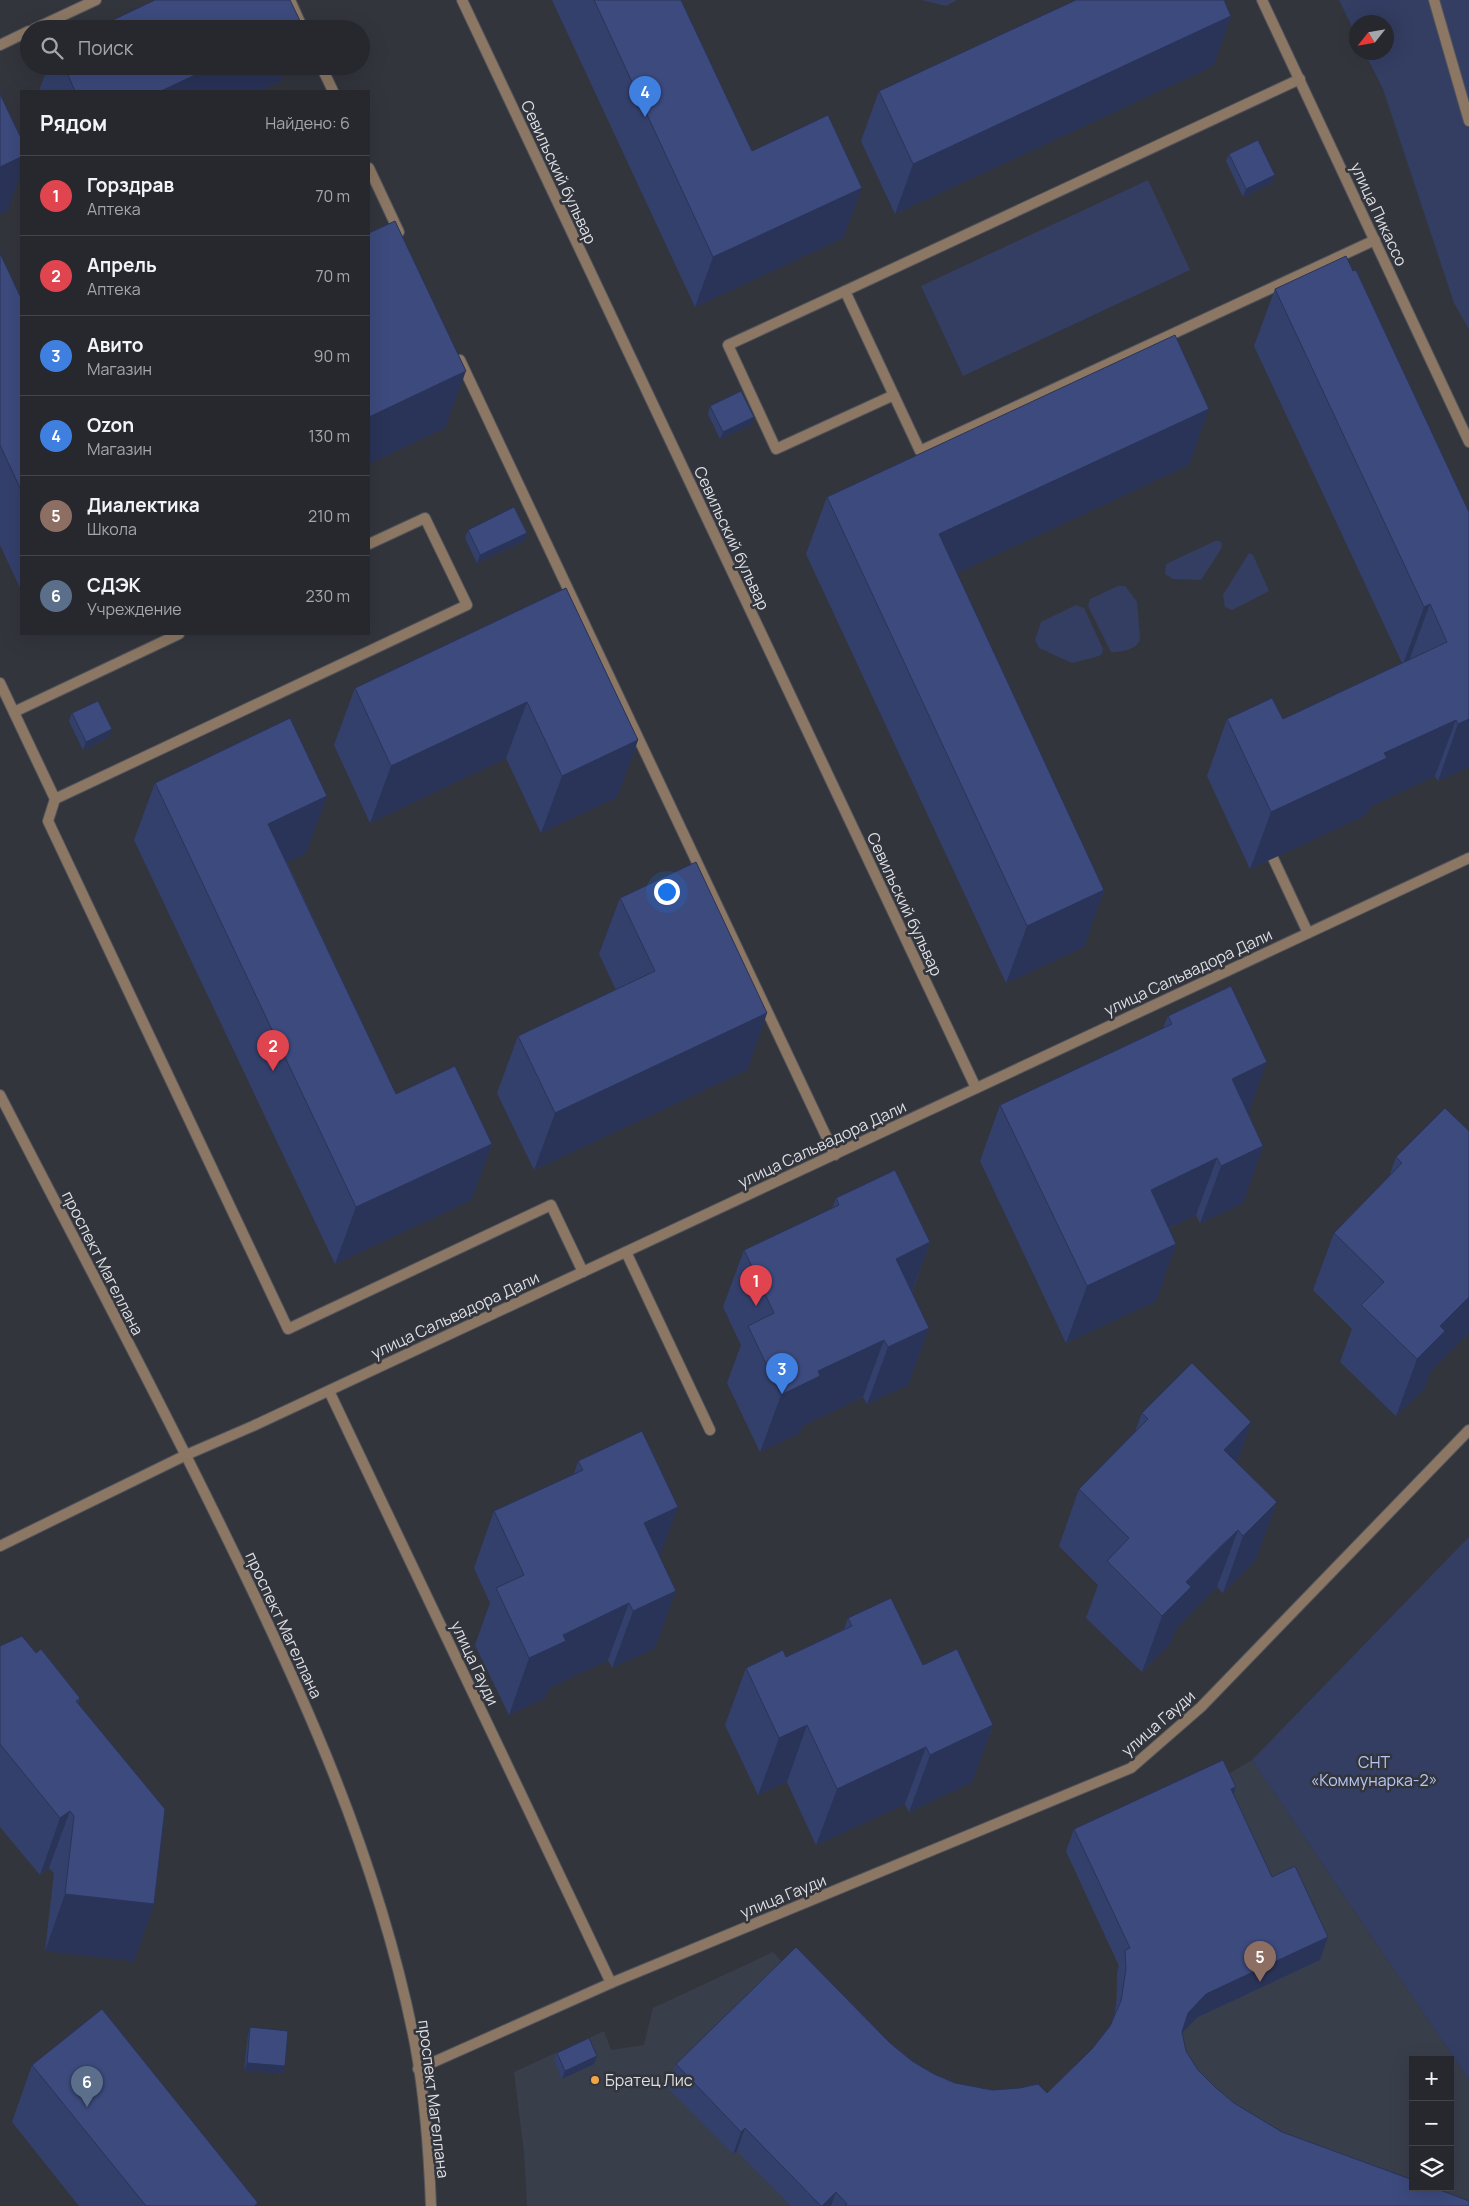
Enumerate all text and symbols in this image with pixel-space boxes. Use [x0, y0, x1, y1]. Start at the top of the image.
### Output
north arrow [1349, 15, 1394, 60]
search box [20, 20, 370, 75]
icon: search [38, 34, 66, 62]
text: Поиск [78, 35, 133, 61]
pin: 4 [629, 76, 661, 117]
street label: Севильский бульвар [516, 97, 602, 247]
text: Рядом [40, 109, 107, 137]
text: Найдено: 6 [265, 112, 350, 134]
street label: улица Пикассо [1345, 159, 1413, 269]
text: Горздрав [87, 172, 174, 198]
text: 1 [52, 185, 60, 207]
text: 70 m [315, 185, 350, 207]
text: Аптека [87, 198, 141, 220]
text: Апрель [87, 252, 157, 278]
text: 2 [51, 265, 61, 287]
text: 70 m [315, 265, 350, 287]
text: Аптека [87, 278, 141, 300]
text: Авито [87, 332, 144, 358]
text: 3 [51, 345, 61, 367]
text: 90 m [314, 345, 350, 367]
text: Магазин [87, 358, 152, 380]
text: Ozon [87, 412, 134, 438]
text: 4 [51, 425, 61, 447]
text: 130 m [308, 425, 350, 447]
text: Магазин [87, 438, 152, 460]
street label: Севильский бульвар [689, 463, 775, 613]
text: Диалектика [87, 492, 200, 518]
text: 5 [51, 505, 61, 527]
text: 210 m [308, 505, 350, 527]
text: Школа [87, 518, 137, 540]
text: СДЭК [87, 572, 141, 598]
text: 6 [51, 585, 61, 607]
text: 230 m [306, 585, 350, 607]
text: Учреждение [87, 598, 182, 620]
street label: Севильский бульвар [862, 829, 948, 979]
your location [654, 879, 680, 905]
street label: улица Сальвадора Дали [1100, 923, 1276, 1021]
pin: 2 [257, 1030, 289, 1071]
street label: улица Сальвадора Дали [734, 1095, 910, 1193]
street label: проспект Магеллана [57, 1187, 149, 1339]
pin: 1 [740, 1265, 772, 1306]
street label: улица Сальвадора Дали [367, 1266, 543, 1364]
pin: 3 [766, 1353, 798, 1394]
street label: проспект Магеллана [240, 1548, 328, 1702]
street label: улица Гауди [446, 1617, 504, 1709]
street label: улица Гауди [1116, 1685, 1200, 1761]
park label: СНТ «Коммунарка-2» [1311, 1751, 1437, 1791]
street label: улица Гауди [737, 1869, 829, 1923]
pin: 5 [1244, 1941, 1276, 1982]
street label: проспект Магеллана [413, 2019, 455, 2179]
map controls [1409, 2056, 1454, 2191]
button: + [1409, 2056, 1454, 2101]
pin: 6 [71, 2066, 103, 2107]
place label: Братец Лис [605, 2069, 693, 2091]
marker: Братец Лис [589, 2074, 601, 2086]
button: − [1409, 2101, 1454, 2146]
button: layers [1409, 2146, 1454, 2191]

